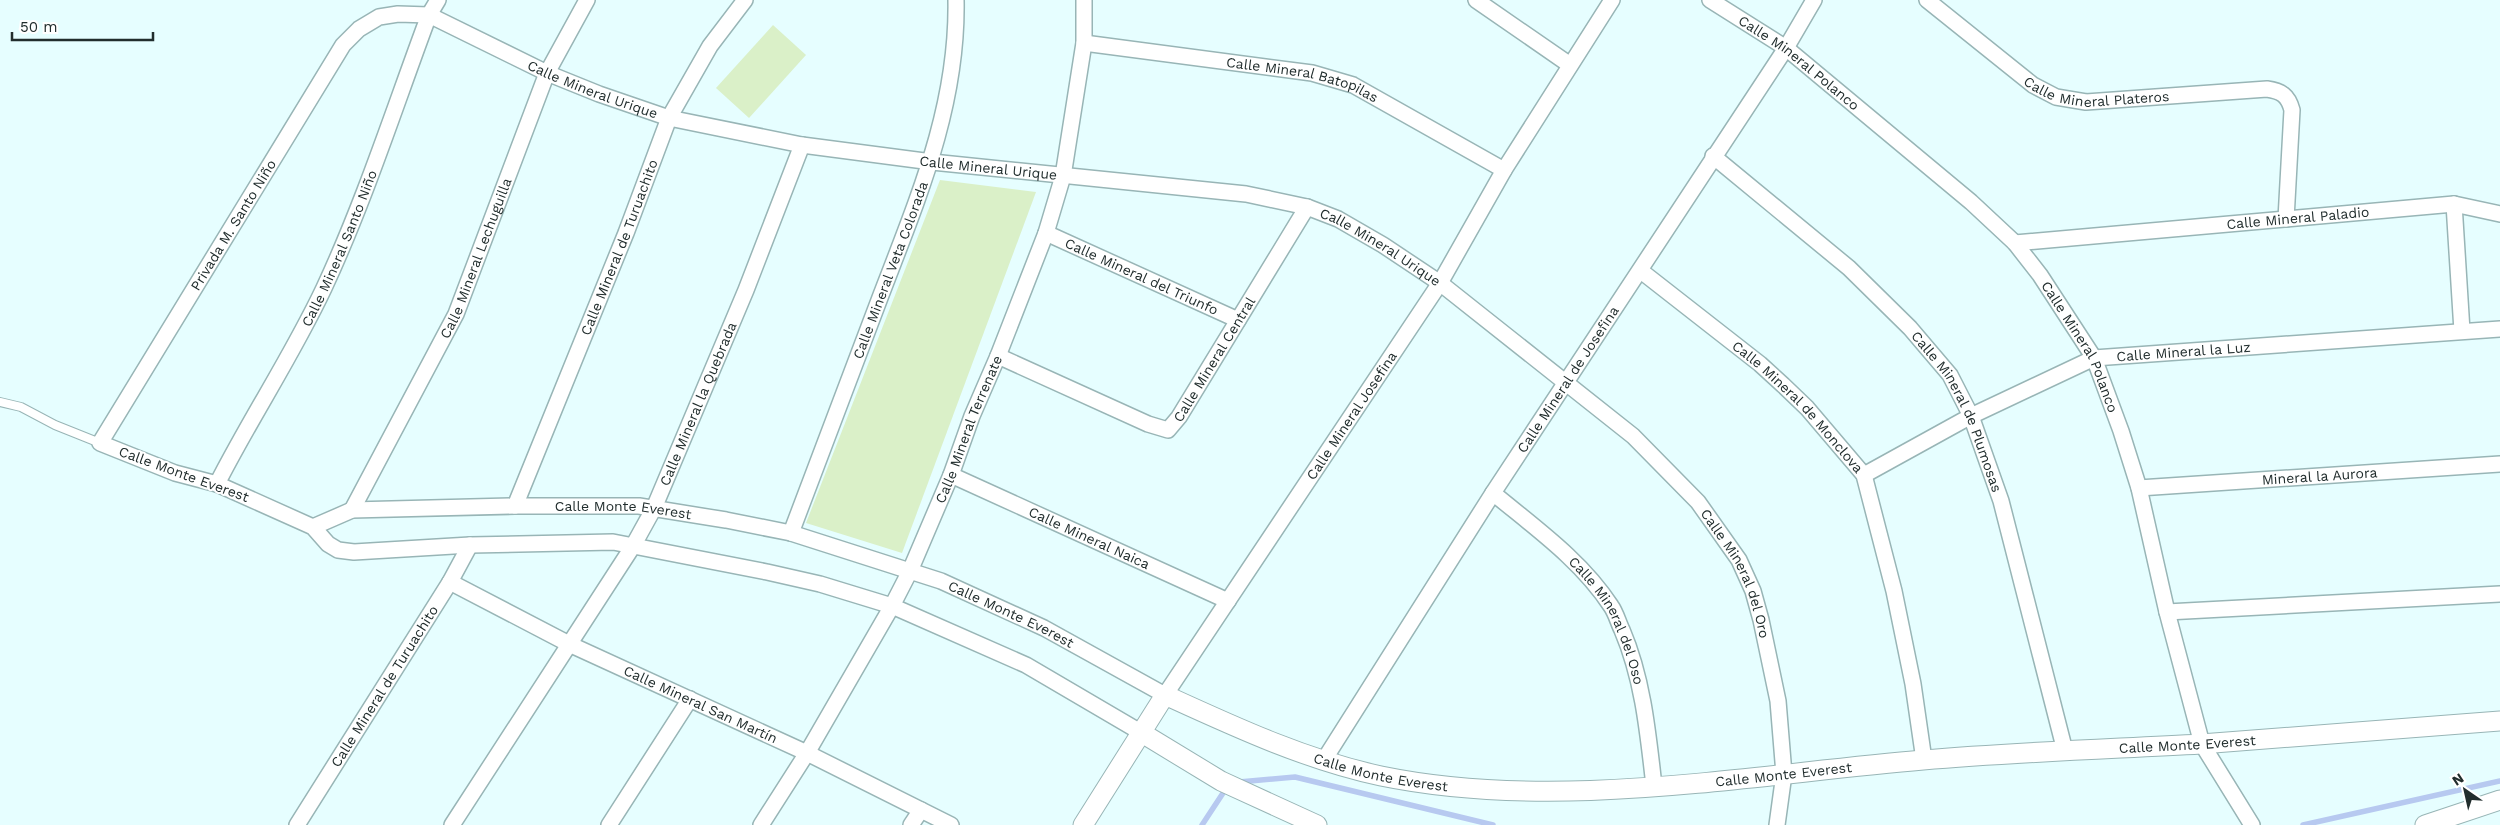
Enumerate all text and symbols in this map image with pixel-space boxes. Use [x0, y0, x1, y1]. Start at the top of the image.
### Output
scale bar [12, 10, 154, 42]
street label: Calle Mineral Polanco [1736, 12, 1862, 114]
text: 50 m [20, 18, 57, 36]
street label: Calle Mineral Batopilas [1225, 54, 1381, 106]
street label: Calle Mineral Urique [525, 57, 660, 122]
street label: Calle Mineral Plateros [2021, 73, 2170, 110]
street label: Calle Mineral Urique [919, 152, 1058, 183]
street label: Privada M. Santo Niño [187, 157, 279, 293]
street label: Calle Mineral de Turuachito [577, 157, 661, 338]
street label: Calle Mineral Santo Niño [298, 168, 380, 329]
street label: Calle Mineral Lechuguilla [437, 176, 515, 341]
street label: Calle Mineral Veta Colorada [850, 179, 931, 361]
street label: Calle Mineral Paladio [2226, 204, 2370, 232]
street label: Calle Mineral Urique [1318, 205, 1444, 289]
street label: Calle Mineral del Triunfo [1063, 235, 1221, 318]
street label: Calle Mineral Polanco [2038, 278, 2121, 415]
street label: Calle Mineral Central [1170, 293, 1259, 425]
street label: Calle Mineral de Josefina [1514, 303, 1622, 456]
street label: Calle Mineral la Quebrada [656, 319, 740, 488]
street label: Calle Mineral de Plumosas [1908, 328, 2005, 494]
street label: Calle Mineral de Monclova [1729, 337, 1867, 476]
street label: Calle Mineral la Luz [2116, 339, 2251, 364]
street label: Calle Mineral Josefina [1303, 348, 1400, 483]
street label: Calle Mineral Terrenate [932, 353, 1005, 506]
street label: Calle Monte Everest [117, 443, 251, 505]
street label: Mineral la Aurora [2261, 464, 2378, 488]
street label: Calle Monte Everest [555, 498, 693, 522]
street label: Calle Mineral Naica [1026, 504, 1152, 572]
street label: Calle Mineral del Oro [1697, 506, 1773, 640]
street label: Calle Mineral del Oso [1566, 553, 1647, 686]
street label: Calle Monte Everest [946, 577, 1077, 651]
street label: Calle Mineral de Turuachito [328, 603, 441, 770]
street label: Calle Mineral San Martín [621, 662, 780, 746]
street label: Calle Monte Everest [2118, 732, 2257, 756]
street label: Calle Monte Everest [1312, 750, 1449, 794]
street label: Calle Monte Everest [1714, 759, 1853, 790]
north arrow [2440, 765, 2490, 815]
text: N [2449, 770, 2467, 789]

